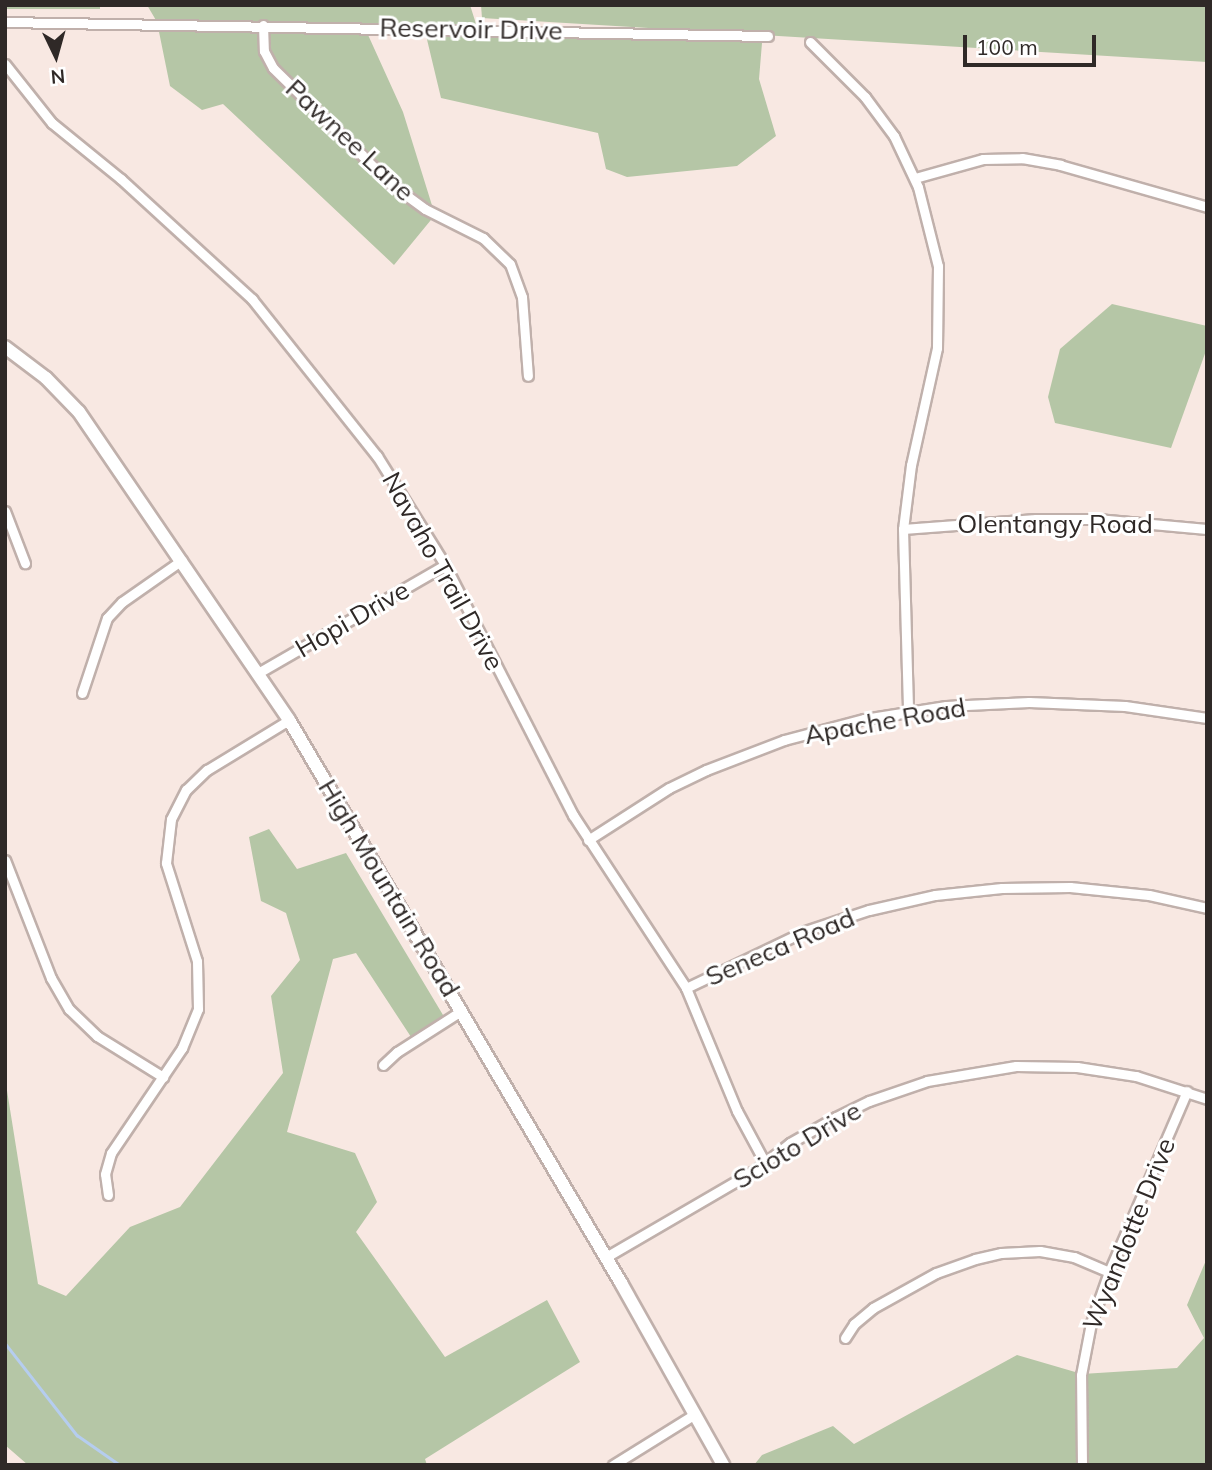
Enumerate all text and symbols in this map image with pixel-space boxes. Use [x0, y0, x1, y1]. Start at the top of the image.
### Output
street label: Reservoir Drive [379, 12, 563, 46]
north arrow [21, 21, 91, 91]
scale bar [967, 21, 1100, 65]
text: 100 m [976, 34, 1038, 60]
text: N [50, 64, 66, 89]
street label: Pawnee Lane [279, 73, 421, 207]
street label: Navaho Trail Drive [376, 467, 510, 675]
street label: Olentangy Road [957, 508, 1153, 540]
street label: Hopi Drive [290, 574, 414, 664]
street label: Apache Road [802, 691, 968, 751]
street label: High Mountain Road [312, 774, 466, 1002]
street label: Seneca Road [701, 902, 859, 992]
street label: Scioto Drive [728, 1095, 866, 1195]
street label: Wyandotte Drive [1076, 1133, 1182, 1335]

